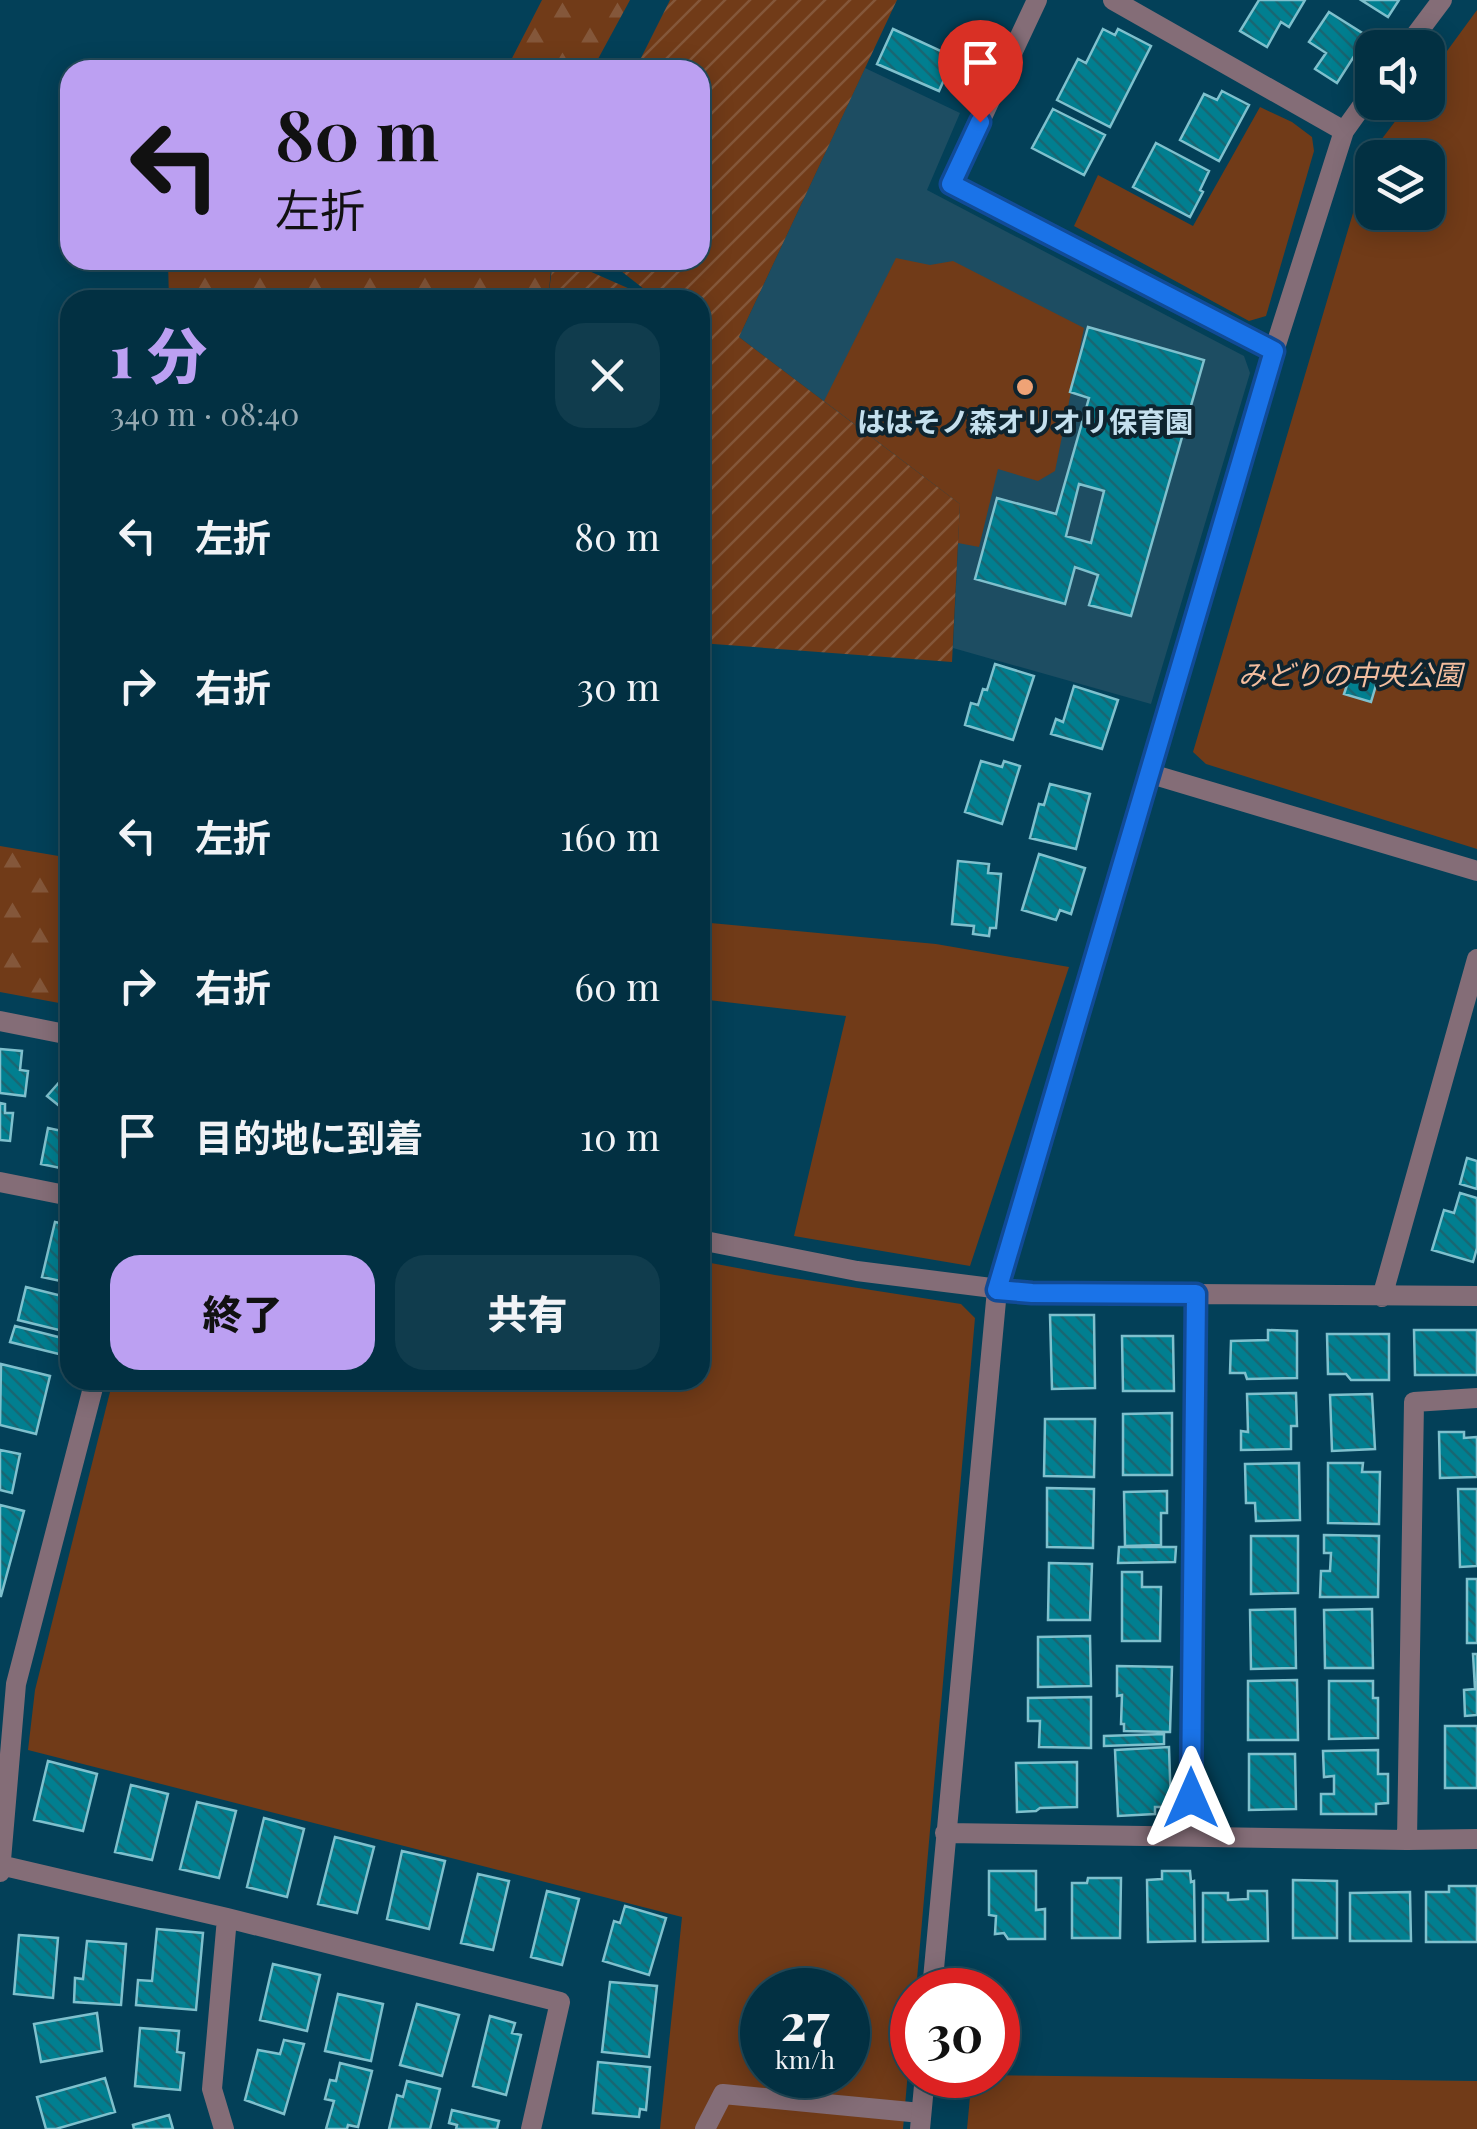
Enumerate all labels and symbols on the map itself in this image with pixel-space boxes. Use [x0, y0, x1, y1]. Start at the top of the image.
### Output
pin [938, 20, 1023, 123]
marker: ははそノ森オリオリ保育園 [1014, 376, 1036, 398]
place label: ははそノ森オリオリ保育園 [857, 402, 1193, 439]
park label: みどりの中央公園 [1238, 655, 1466, 692]
position arrow [1139, 1746, 1243, 1850]
speed limit sign: 30 [890, 1968, 1020, 2098]

